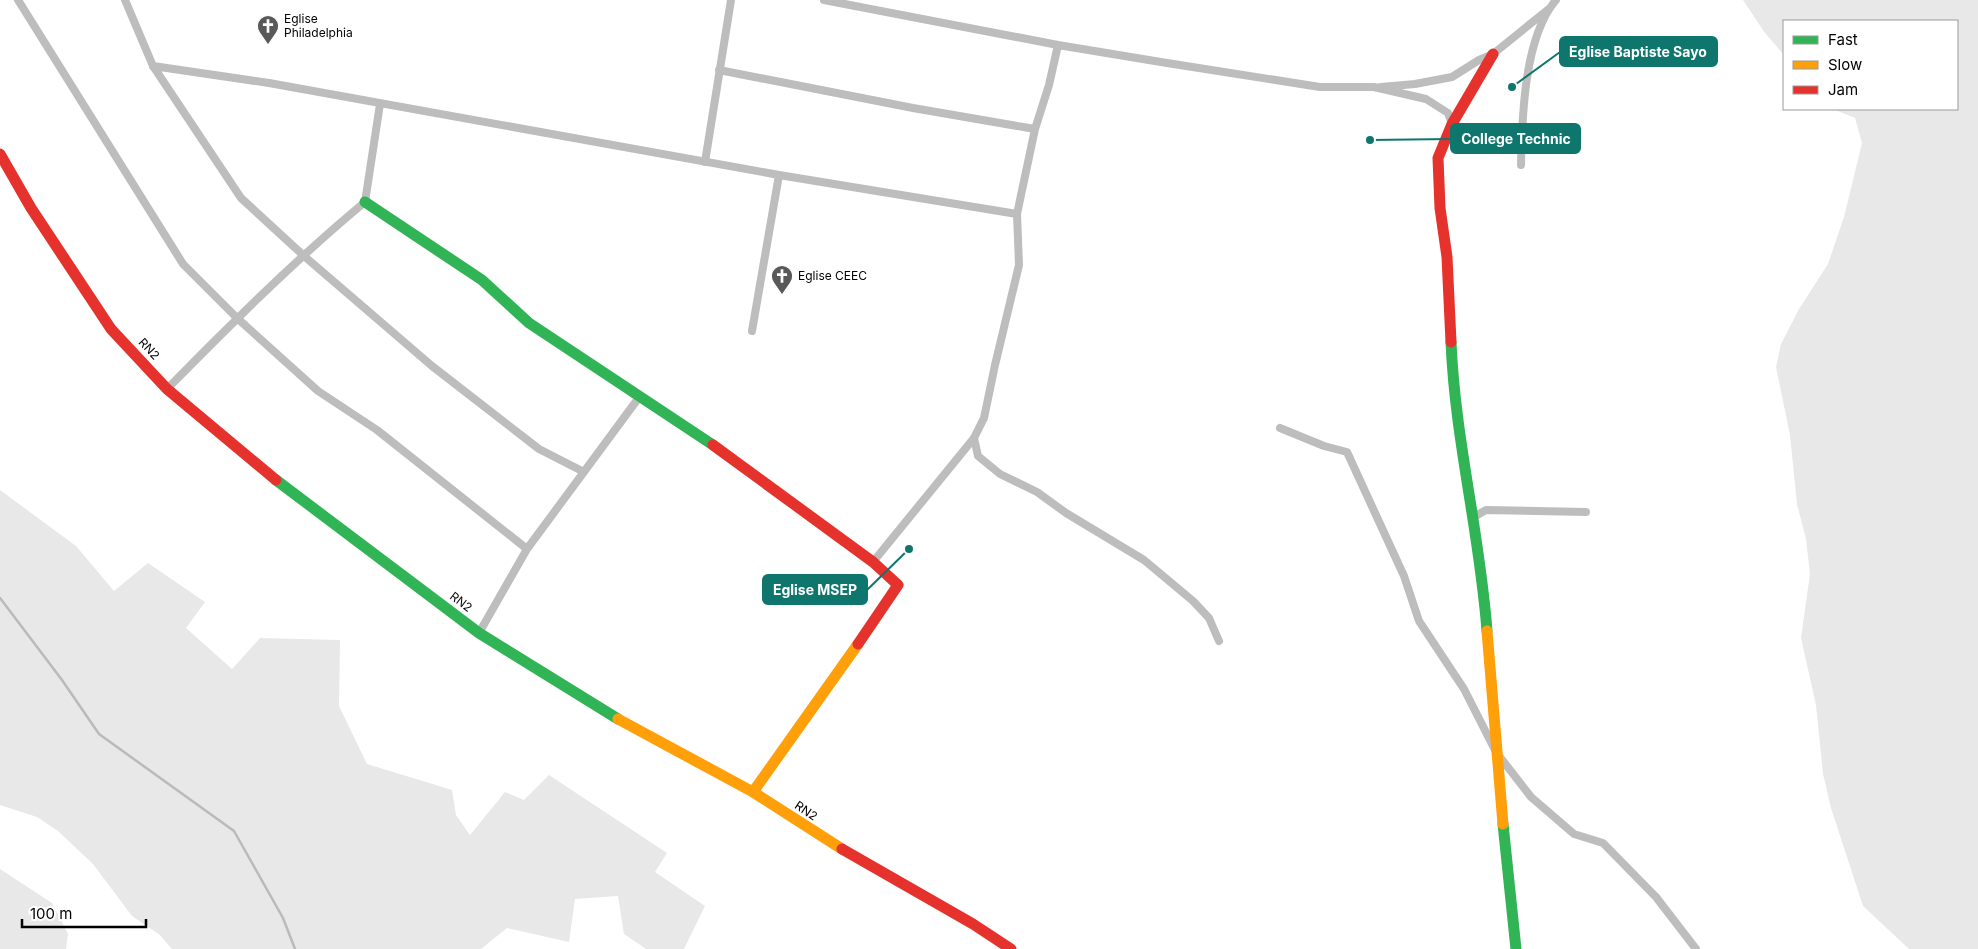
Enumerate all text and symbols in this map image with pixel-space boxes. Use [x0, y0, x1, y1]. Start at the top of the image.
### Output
place label: Eglise Philadelphia [284, 11, 353, 40]
church icon: Eglise Philadelphia [256, 14, 280, 45]
legend [1783, 20, 1958, 110]
text: Fast [1828, 30, 1858, 49]
callout: Eglise Baptiste Sayo [1560, 37, 1717, 66]
text: Eglise Baptiste Sayo [1569, 43, 1707, 60]
text: Slow [1828, 55, 1862, 74]
text: Jam [1828, 80, 1858, 99]
callout: College Technic [1451, 124, 1580, 153]
text: College Technic [1461, 130, 1571, 147]
church icon: Eglise CEEC [770, 264, 794, 295]
place label: Eglise CEEC [798, 268, 867, 283]
street label: RN2 [136, 335, 163, 363]
callout: Eglise MSEP [763, 575, 867, 604]
text: Eglise MSEP [773, 581, 857, 598]
street label: RN2 [447, 588, 475, 615]
street label: RN2 [792, 798, 820, 824]
scale bar [22, 896, 146, 928]
text: 100 m [30, 904, 72, 923]

